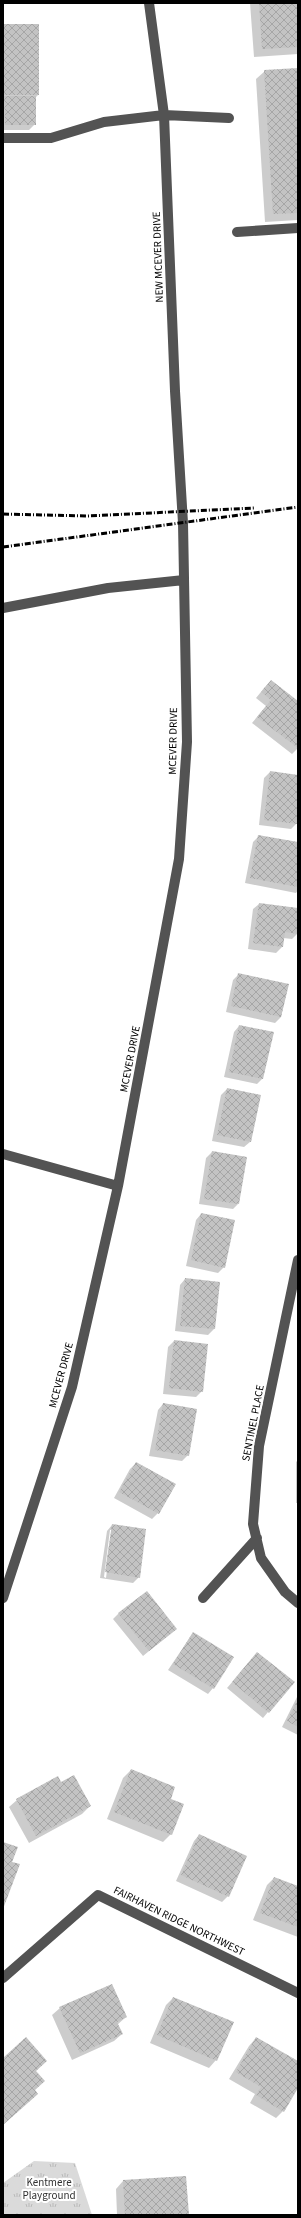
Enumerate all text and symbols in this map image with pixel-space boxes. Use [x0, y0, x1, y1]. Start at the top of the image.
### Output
street label: NEW MCEVER DRIVE [149, 211, 167, 303]
street label: MCEVER DRIVE [165, 707, 181, 775]
street label: MCEVER DRIVE [116, 1024, 144, 1093]
street label: MCEVER DRIVE [45, 1340, 77, 1409]
street label: SENTINEL PLACE [238, 1383, 268, 1463]
street label: FAIRHAVEN RIDGE NORTHWEST [111, 1883, 247, 1959]
park label: Kentmere Playground [22, 2175, 76, 2203]

